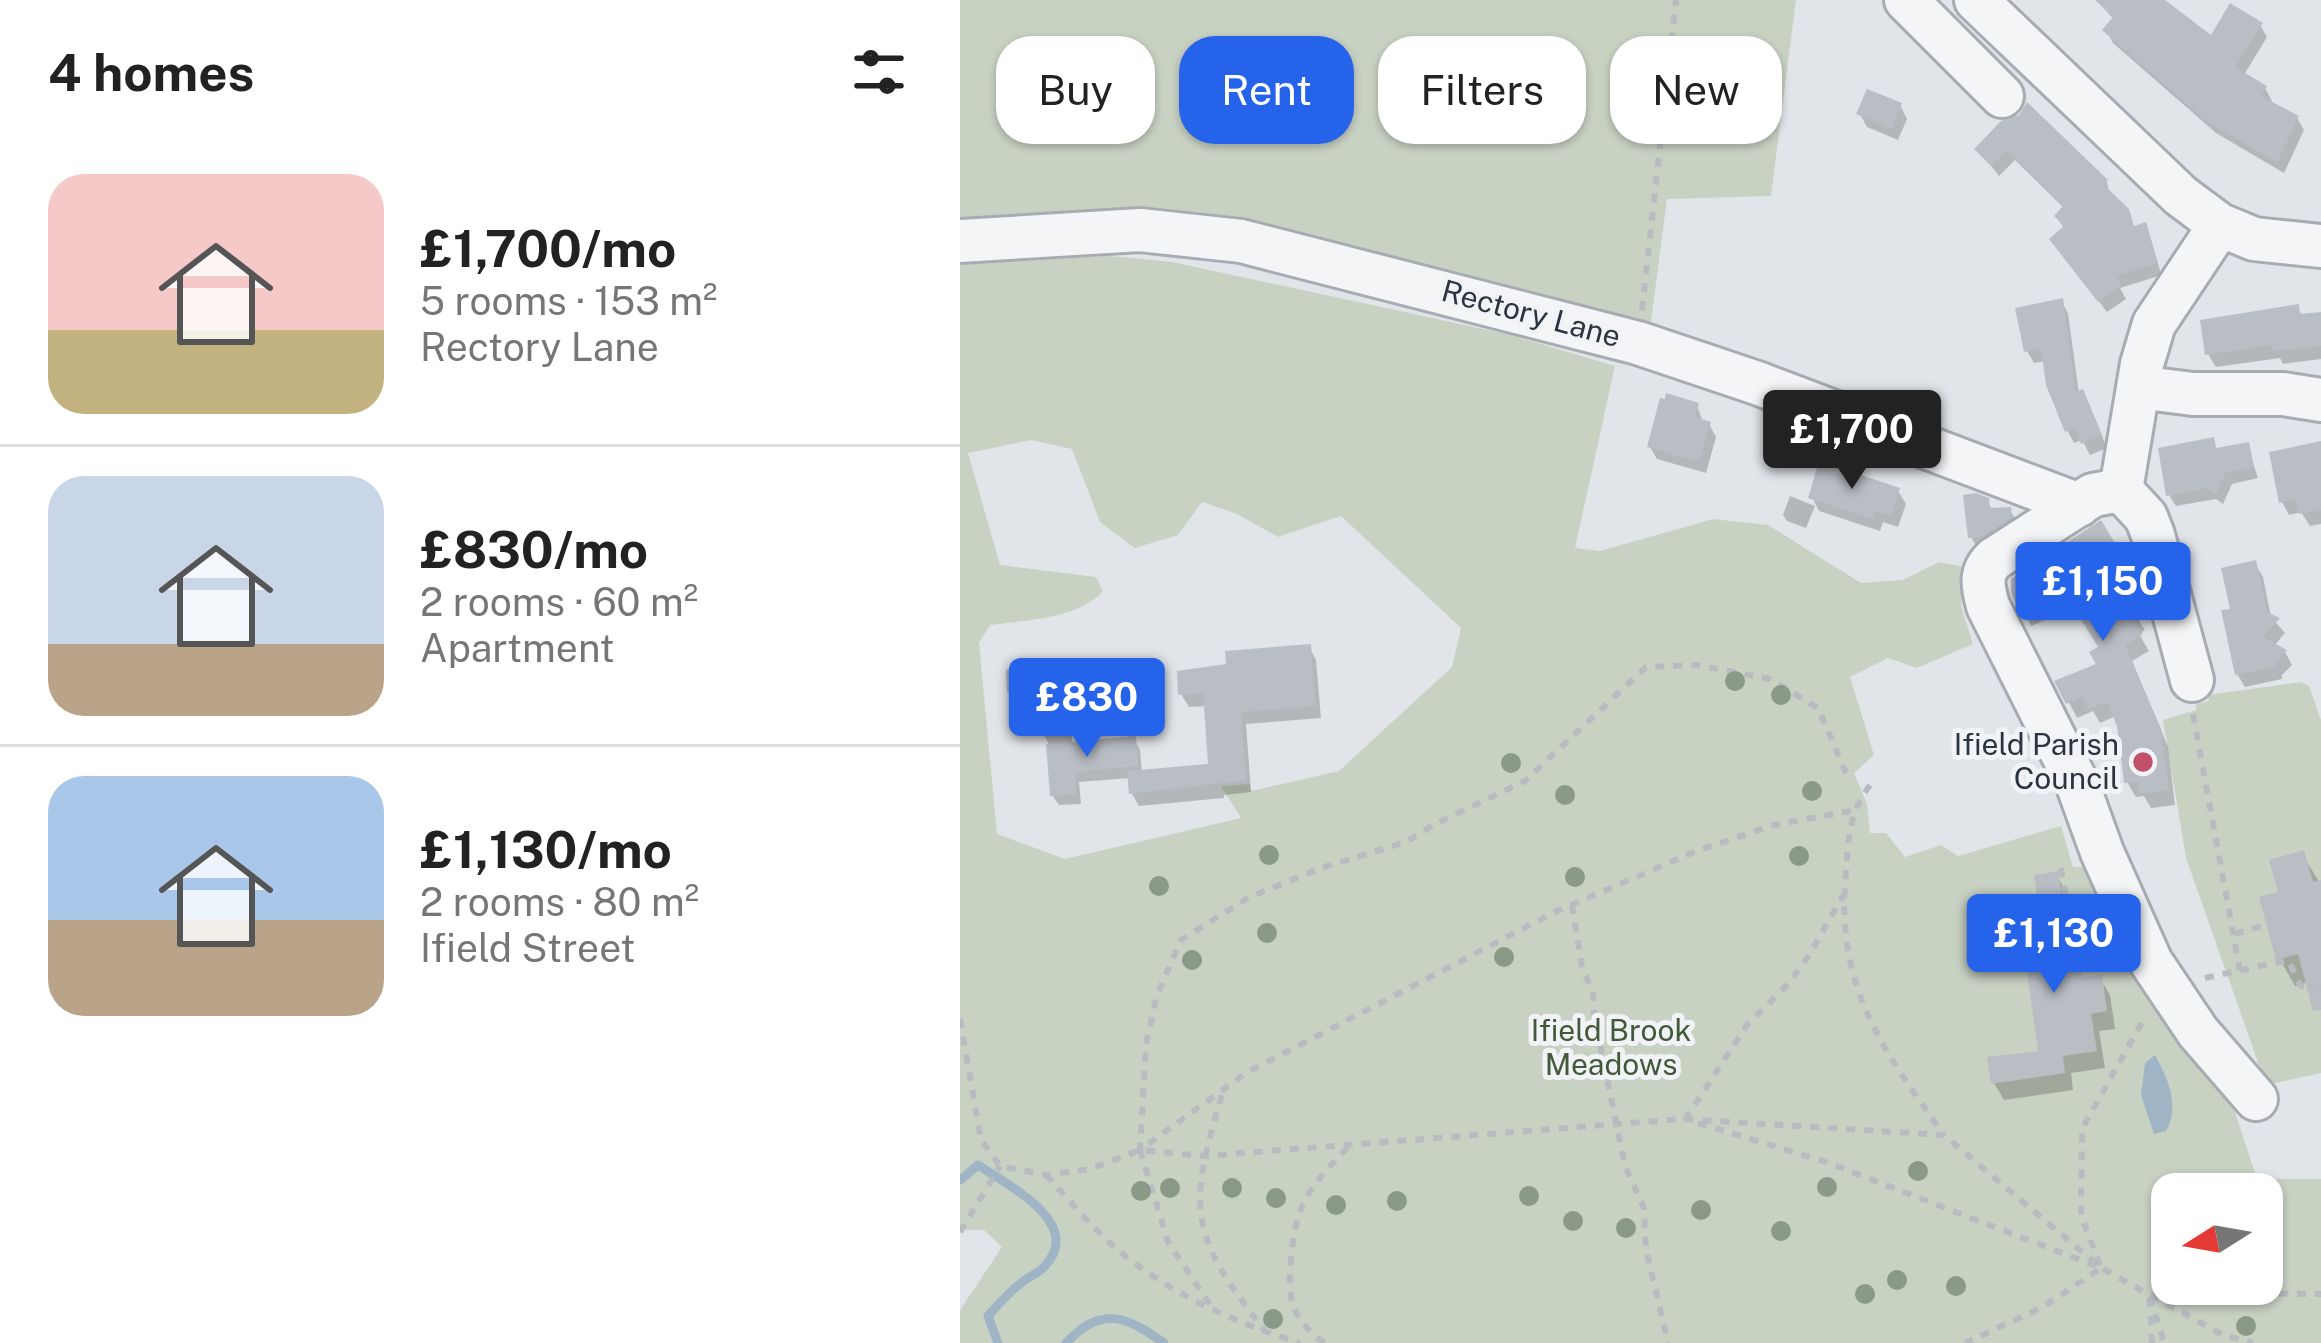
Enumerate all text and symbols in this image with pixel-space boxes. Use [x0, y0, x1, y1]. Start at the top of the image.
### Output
chip: Buy [996, 36, 1155, 144]
chip: Rent [1179, 36, 1354, 144]
chip: Filters [1378, 36, 1586, 144]
chip: New [1610, 36, 1782, 144]
icon: filters [846, 39, 912, 105]
text: 4 homes [48, 43, 254, 102]
text: £1,700/mo [420, 219, 676, 278]
icon: home [144, 222, 288, 366]
street label: Rectory Lane [1438, 272, 1625, 354]
text: 5 rooms · 153 m² [420, 278, 717, 324]
text: Rectory Lane [420, 324, 659, 370]
pin: £1,700 [1754, 390, 1950, 492]
text: £1,700 [1790, 406, 1914, 452]
text: £830/mo [420, 520, 648, 579]
icon: home [144, 524, 288, 668]
pin: £1,150 [2005, 542, 2201, 644]
text: £1,150 [2043, 558, 2163, 604]
text: 2 rooms · 60 m² [420, 579, 698, 625]
text: Apartment [420, 625, 615, 671]
pin: £830 [1016, 658, 1158, 760]
text: £830 [1036, 674, 1138, 720]
place label: Ifield Parish Council [1954, 726, 2119, 796]
marker: Ifield Parish Council [2130, 749, 2156, 775]
text: £1,130/mo [420, 820, 672, 879]
icon: home [144, 824, 288, 968]
text: 2 rooms · 80 m² [420, 879, 699, 925]
pin: £1,130 [1956, 894, 2152, 996]
text: £1,130 [1994, 910, 2114, 956]
text: Ifield Street [420, 925, 636, 971]
park label: Ifield Brook Meadows [1531, 1012, 1691, 1082]
north arrow [2151, 1173, 2283, 1305]
map controls [2151, 1173, 2283, 1305]

